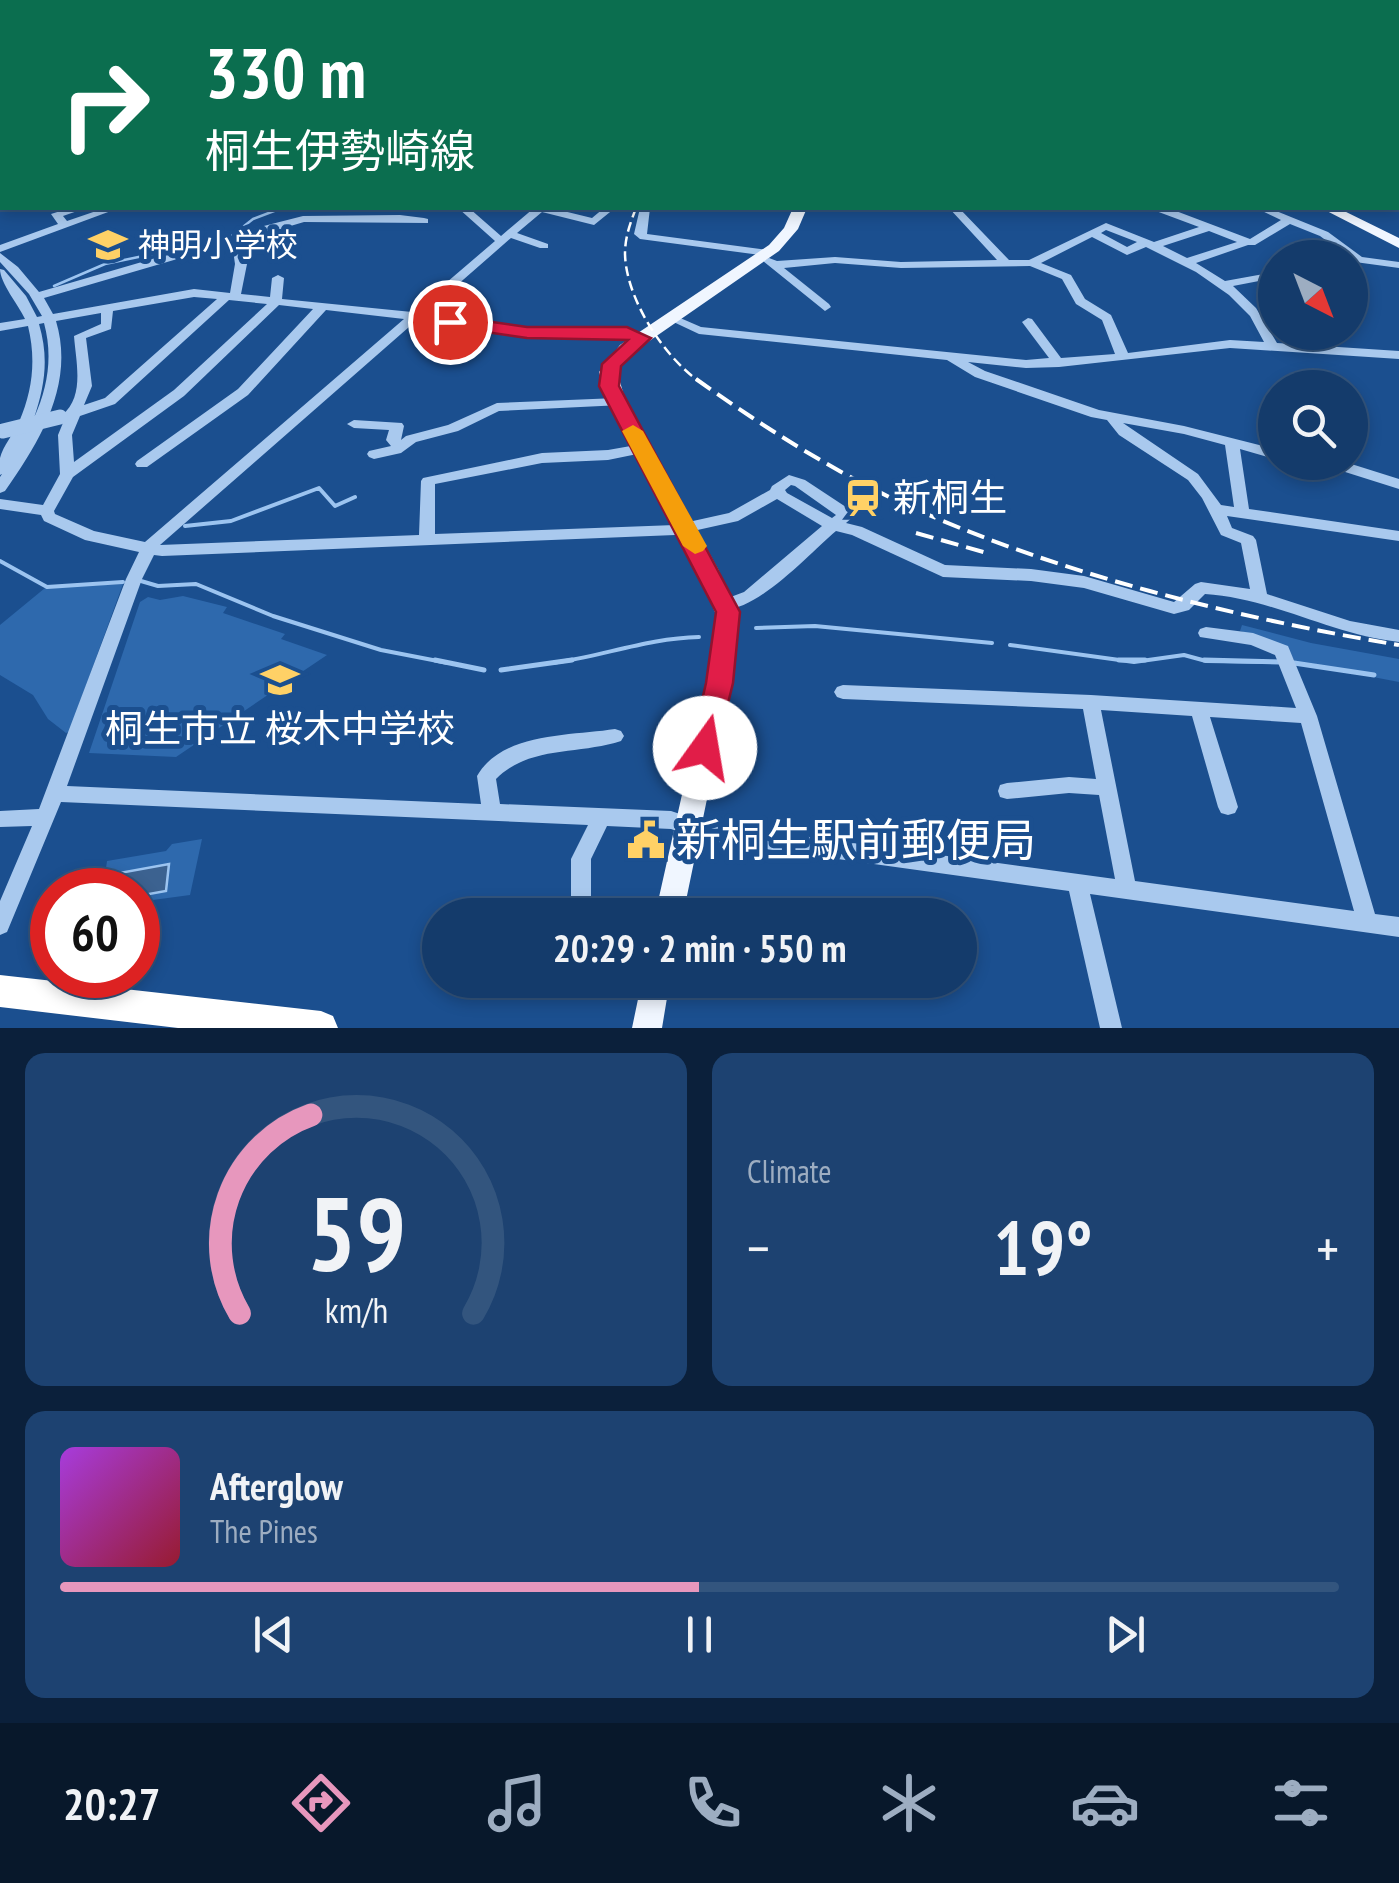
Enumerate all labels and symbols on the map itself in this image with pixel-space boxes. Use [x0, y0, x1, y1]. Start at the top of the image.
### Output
place label: 神明小学校 [138, 223, 298, 265]
school or university icon: 神明小学校 [87, 224, 129, 266]
north arrow [1258, 240, 1368, 350]
pin [408, 280, 493, 365]
place label: 新桐生 [893, 472, 1007, 521]
station icon: 新桐生 [842, 477, 884, 519]
school or university icon: 桐生市立 桜木中学校 [259, 659, 301, 701]
position arrow [653, 696, 757, 800]
place label: 桐生市立 桜木中学校 [105, 703, 455, 752]
place label: 新桐生駅前郵便局 [676, 810, 1036, 868]
public building icon: 新桐生駅前郵便局 [625, 819, 667, 861]
speed limit sign: 60 [30, 868, 160, 998]

